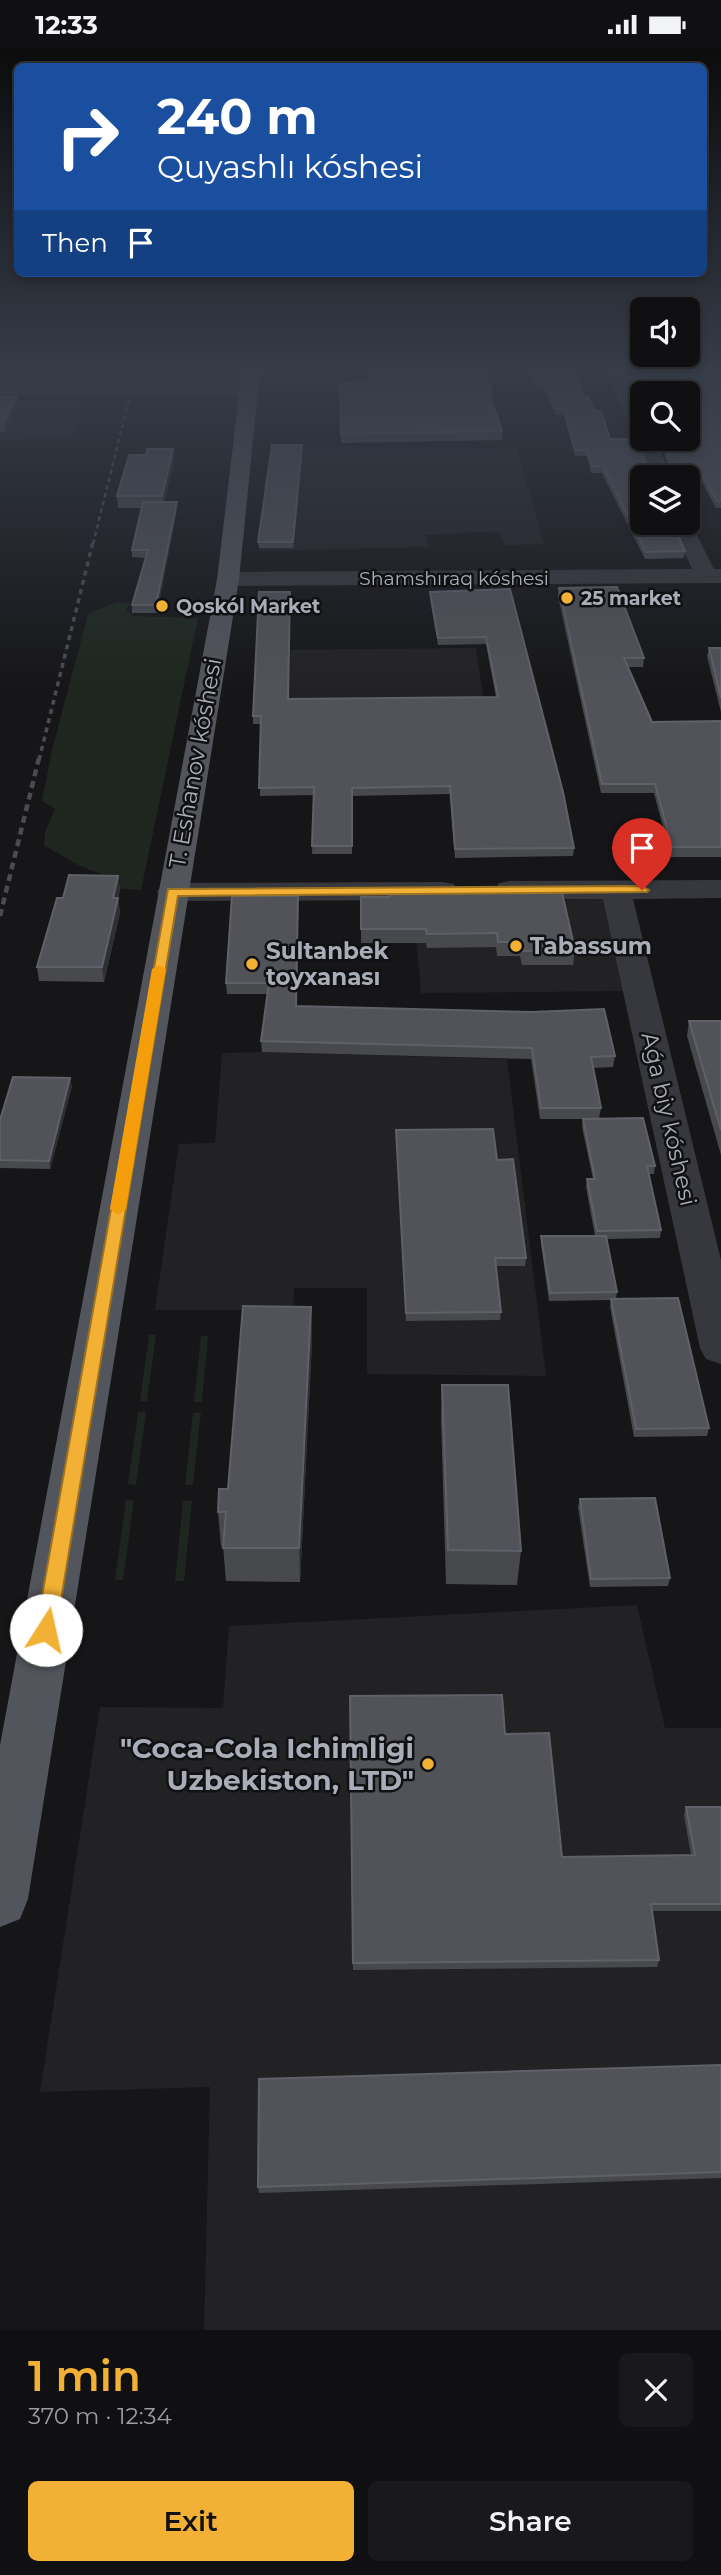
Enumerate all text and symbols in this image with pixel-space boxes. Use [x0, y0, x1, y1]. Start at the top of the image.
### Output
text: 12:33 [35, 9, 98, 41]
text: 240 m [157, 87, 318, 146]
icon: right [42, 91, 133, 182]
text: Quyashlı kóshesi [157, 147, 423, 186]
icon: arrive [122, 224, 160, 262]
text: Then [42, 227, 108, 259]
map controls [630, 297, 700, 535]
button: sound [630, 297, 700, 367]
button: search [630, 381, 700, 451]
button: layers [630, 465, 700, 535]
street label: Shamshıraq kóshesi [359, 567, 549, 590]
place label: 25 market [581, 587, 681, 610]
marker: 25 market [559, 590, 575, 606]
place label: Qoskól Market [176, 595, 320, 618]
marker: Qoskól Market [154, 598, 170, 614]
street label: T. Eshanov kóshesi [163, 656, 227, 870]
pin [612, 818, 672, 890]
icon: arrive [623, 829, 661, 867]
place label: Tabassum [530, 932, 652, 960]
place label: Sultanbek toyxanası [266, 937, 389, 991]
marker: Tabassum [508, 938, 524, 954]
marker: Sultanbek toyxanası [244, 956, 260, 972]
street label: Aǵa biy kóshesi [635, 1029, 703, 1209]
position arrow [9, 1593, 83, 1667]
place label: "Coca-Cola Ichimligi Uzbekiston, LTD" [120, 1731, 414, 1797]
marker: "Coca-Cola Ichimligi Uzbekiston, LTD" [420, 1756, 436, 1772]
text: 1 min [28, 2350, 141, 2402]
button: close [619, 2353, 693, 2427]
text: 370 m · 12:34 [28, 2402, 172, 2430]
button: Exit [28, 2481, 354, 2561]
button: Share [368, 2481, 693, 2561]

